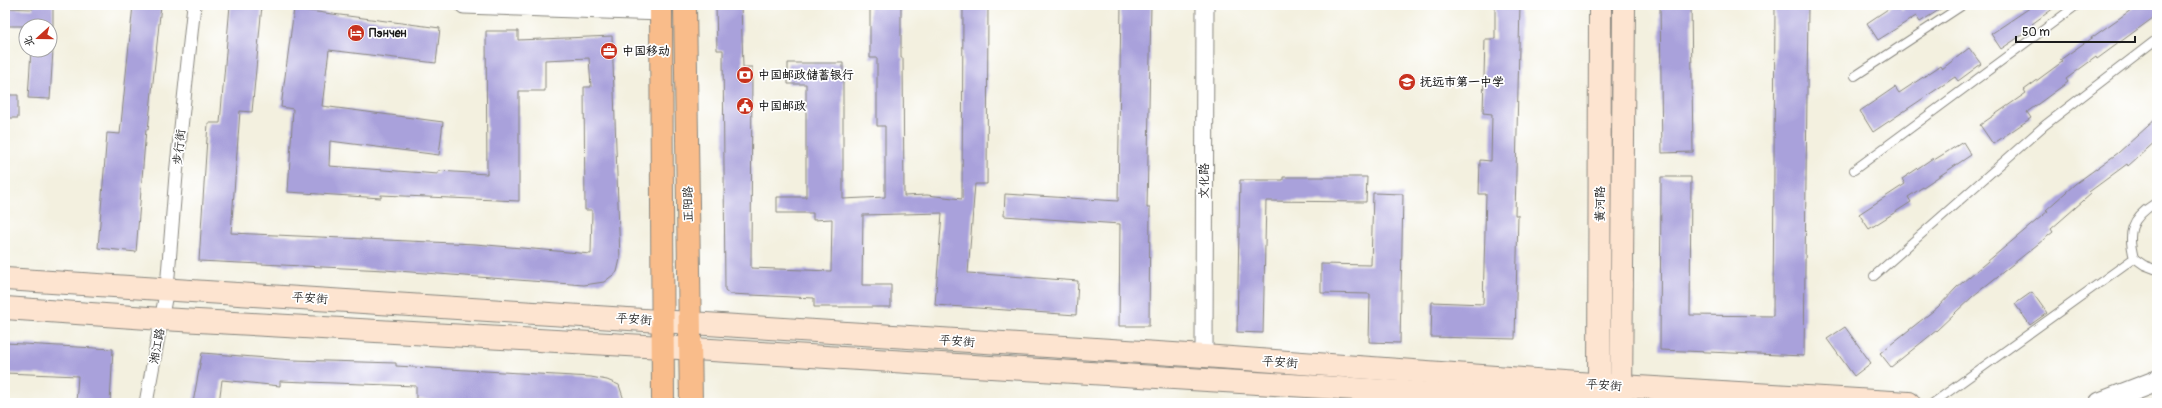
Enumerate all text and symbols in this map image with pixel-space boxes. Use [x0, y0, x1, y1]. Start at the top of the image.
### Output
north arrow [18, 18, 58, 58]
scale bar [2016, 18, 2135, 44]
hotel icon: Пэнчен [346, 23, 366, 43]
text: 50 m [2022, 25, 2050, 40]
place label: Пэнчен [369, 26, 407, 41]
text: 北 [21, 34, 37, 49]
office icon: 中国移动 [599, 41, 619, 61]
place label: 中国移动 [622, 44, 670, 59]
bank icon: 中国邮政储蓄银行 [735, 65, 755, 85]
place label: 中国邮政储蓄银行 [758, 68, 854, 83]
school or university icon: 抚远市第一中学 [1397, 72, 1417, 92]
place label: 抚远市第一中学 [1420, 75, 1504, 90]
public building icon: 中国邮政 [735, 96, 755, 116]
place label: 中国邮政 [758, 99, 806, 114]
street label: 步行街 [170, 128, 189, 166]
street label: 文化路 [1197, 163, 1212, 199]
street label: 正阳路 [681, 186, 696, 222]
street label: 黄河路 [1593, 186, 1608, 222]
street label: 平安街 [291, 290, 328, 307]
street label: 平安街 [615, 311, 652, 328]
street label: 湘江路 [147, 327, 168, 365]
street label: 平安街 [938, 333, 975, 350]
street label: 平安街 [1261, 354, 1298, 371]
street label: 平安街 [1585, 377, 1622, 394]

